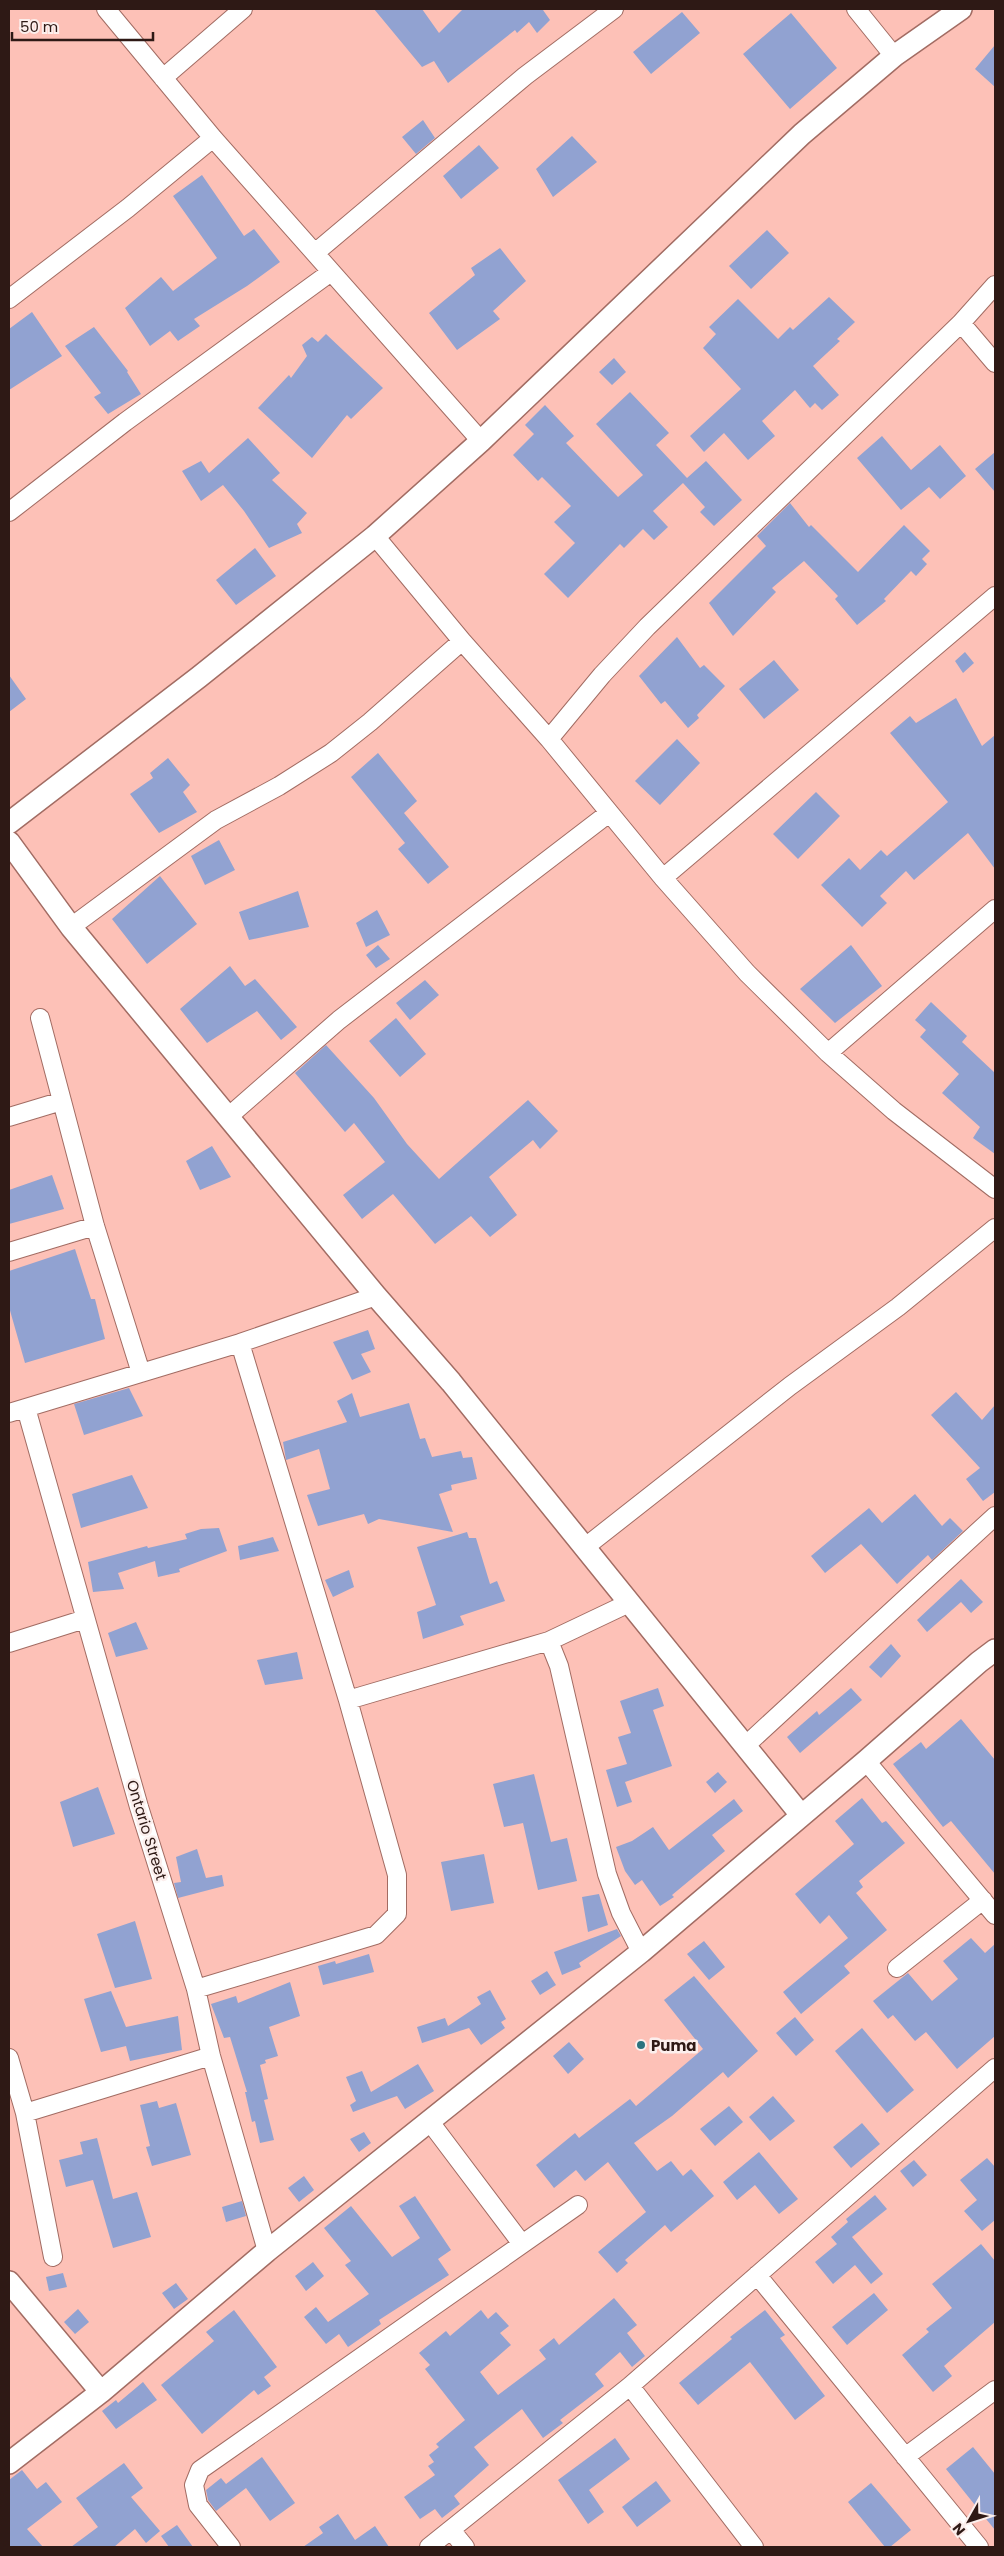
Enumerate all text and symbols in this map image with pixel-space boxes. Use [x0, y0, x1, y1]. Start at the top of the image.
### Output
scale bar [12, 10, 154, 42]
text: 50 m [20, 16, 58, 37]
street label: Ontario Street [122, 1777, 172, 1883]
place label: Puma [651, 2035, 697, 2056]
marker: Puma [635, 2039, 647, 2051]
north arrow [944, 2496, 994, 2546]
text: N [948, 2519, 970, 2540]

